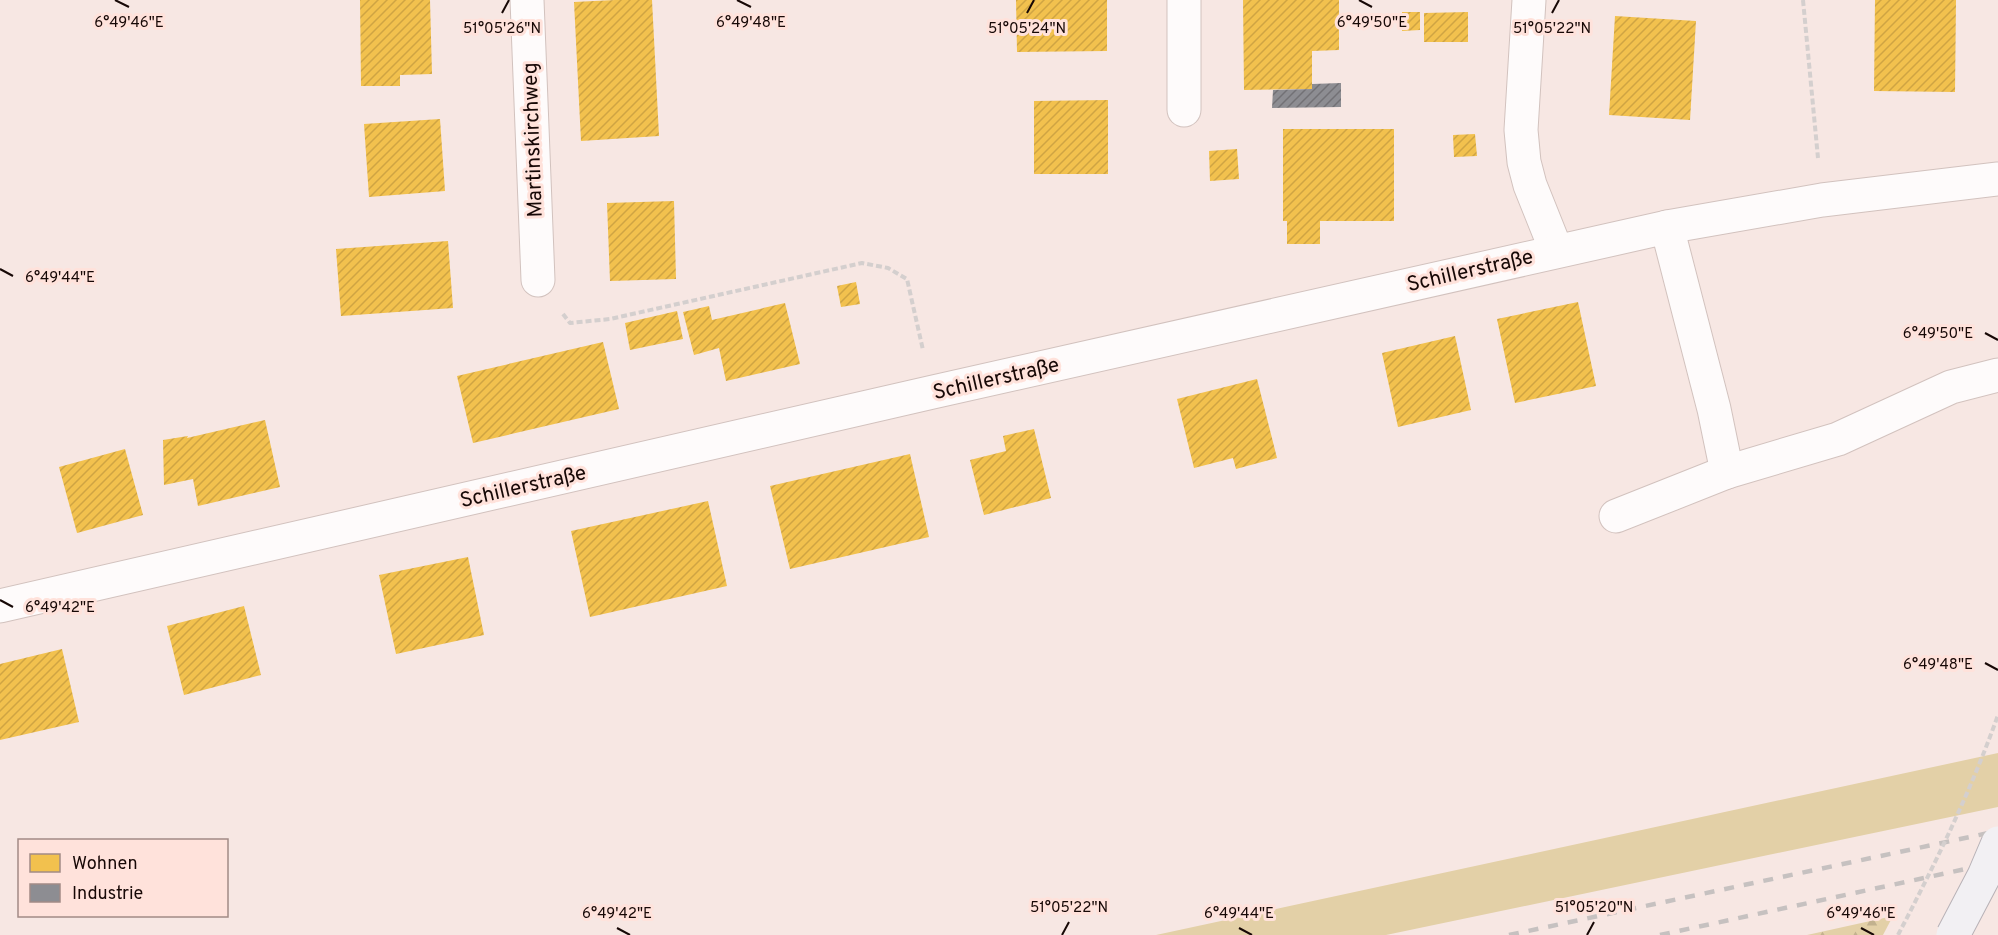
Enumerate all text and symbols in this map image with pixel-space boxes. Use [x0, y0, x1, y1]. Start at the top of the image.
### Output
text: 6°49'46"E [94, 14, 164, 33]
text: 6°49'48"E [716, 14, 786, 33]
text: 6°49'50"E [1337, 14, 1407, 33]
text: 51°05'26"N [463, 20, 541, 39]
text: 51°05'24"N [988, 20, 1066, 39]
text: 51°05'22"N [1513, 20, 1591, 39]
street label: Martinskirchweg [517, 62, 550, 218]
street label: Schillerstraße [1405, 244, 1536, 299]
text: 6°49'44"E [25, 269, 95, 288]
text: 6°49'50"E [1903, 325, 1973, 344]
street label: Schillerstraße [931, 352, 1062, 407]
street label: Schillerstraße [458, 460, 589, 515]
text: 6°49'42"E [25, 599, 95, 618]
text: 6°49'48"E [1903, 656, 1973, 675]
legend [18, 839, 228, 917]
text: Wohnen [72, 853, 138, 876]
text: Industrie [72, 883, 143, 906]
text: 51°05'22"N [1030, 899, 1108, 918]
text: 51°05'20"N [1555, 899, 1633, 918]
text: 6°49'42"E [582, 905, 652, 924]
text: 6°49'44"E [1204, 905, 1274, 924]
text: 6°49'46"E [1826, 905, 1896, 924]

